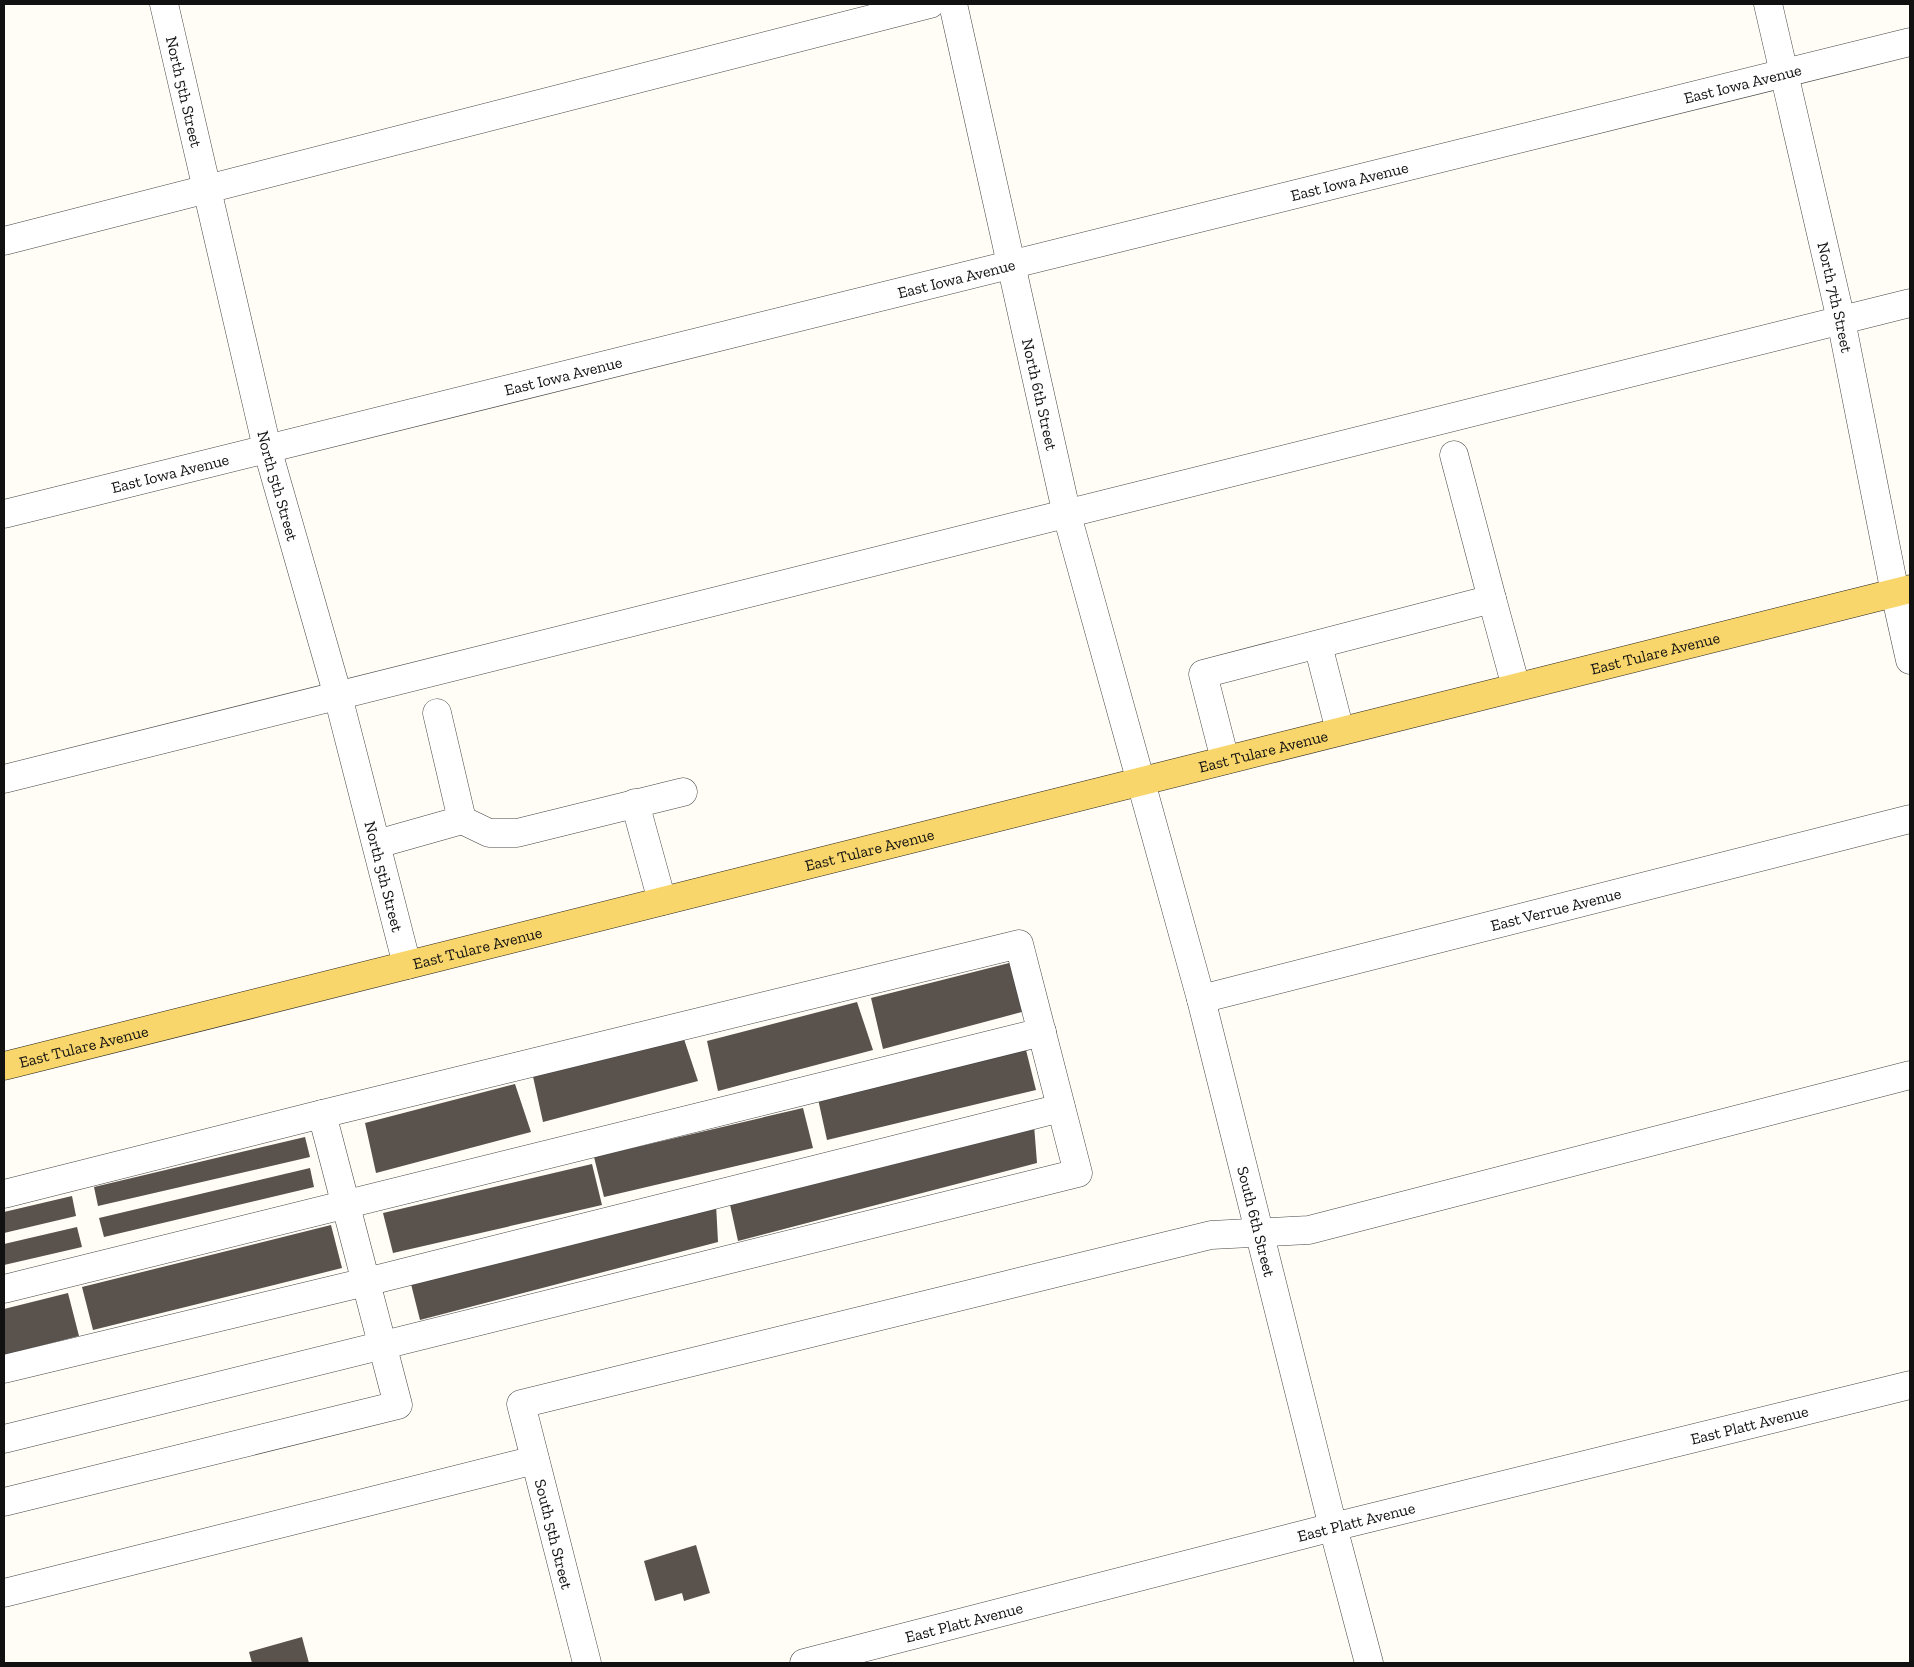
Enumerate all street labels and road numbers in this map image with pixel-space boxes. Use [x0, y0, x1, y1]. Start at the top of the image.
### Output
street label: North 5th Street [162, 34, 206, 149]
street label: East Iowa Avenue [1682, 60, 1803, 108]
street label: East Iowa Avenue [1289, 158, 1410, 205]
street label: North 7th Street [1813, 240, 1856, 355]
street label: East Iowa Avenue [896, 255, 1017, 302]
street label: North 6th Street [1018, 337, 1061, 452]
street label: East Iowa Avenue [502, 352, 624, 400]
street label: North 5th Street [253, 429, 302, 543]
street label: East Iowa Avenue [109, 450, 231, 497]
street label: East Tulare Avenue [1589, 628, 1722, 679]
street label: East Tulare Avenue [1197, 726, 1330, 777]
street label: North 5th Street [360, 819, 407, 934]
street label: East Tulare Avenue [803, 825, 936, 875]
street label: East Verrue Avenue [1489, 884, 1623, 935]
street label: East Tulare Avenue [411, 923, 544, 973]
street label: East Tulare Avenue [17, 1021, 150, 1072]
street label: South 6th Street [1233, 1164, 1279, 1279]
street label: East Platt Avenue [1689, 1401, 1810, 1449]
street label: South 5th Street [531, 1477, 576, 1591]
street label: East Platt Avenue [1295, 1498, 1417, 1546]
street label: East Platt Avenue [903, 1598, 1025, 1647]

